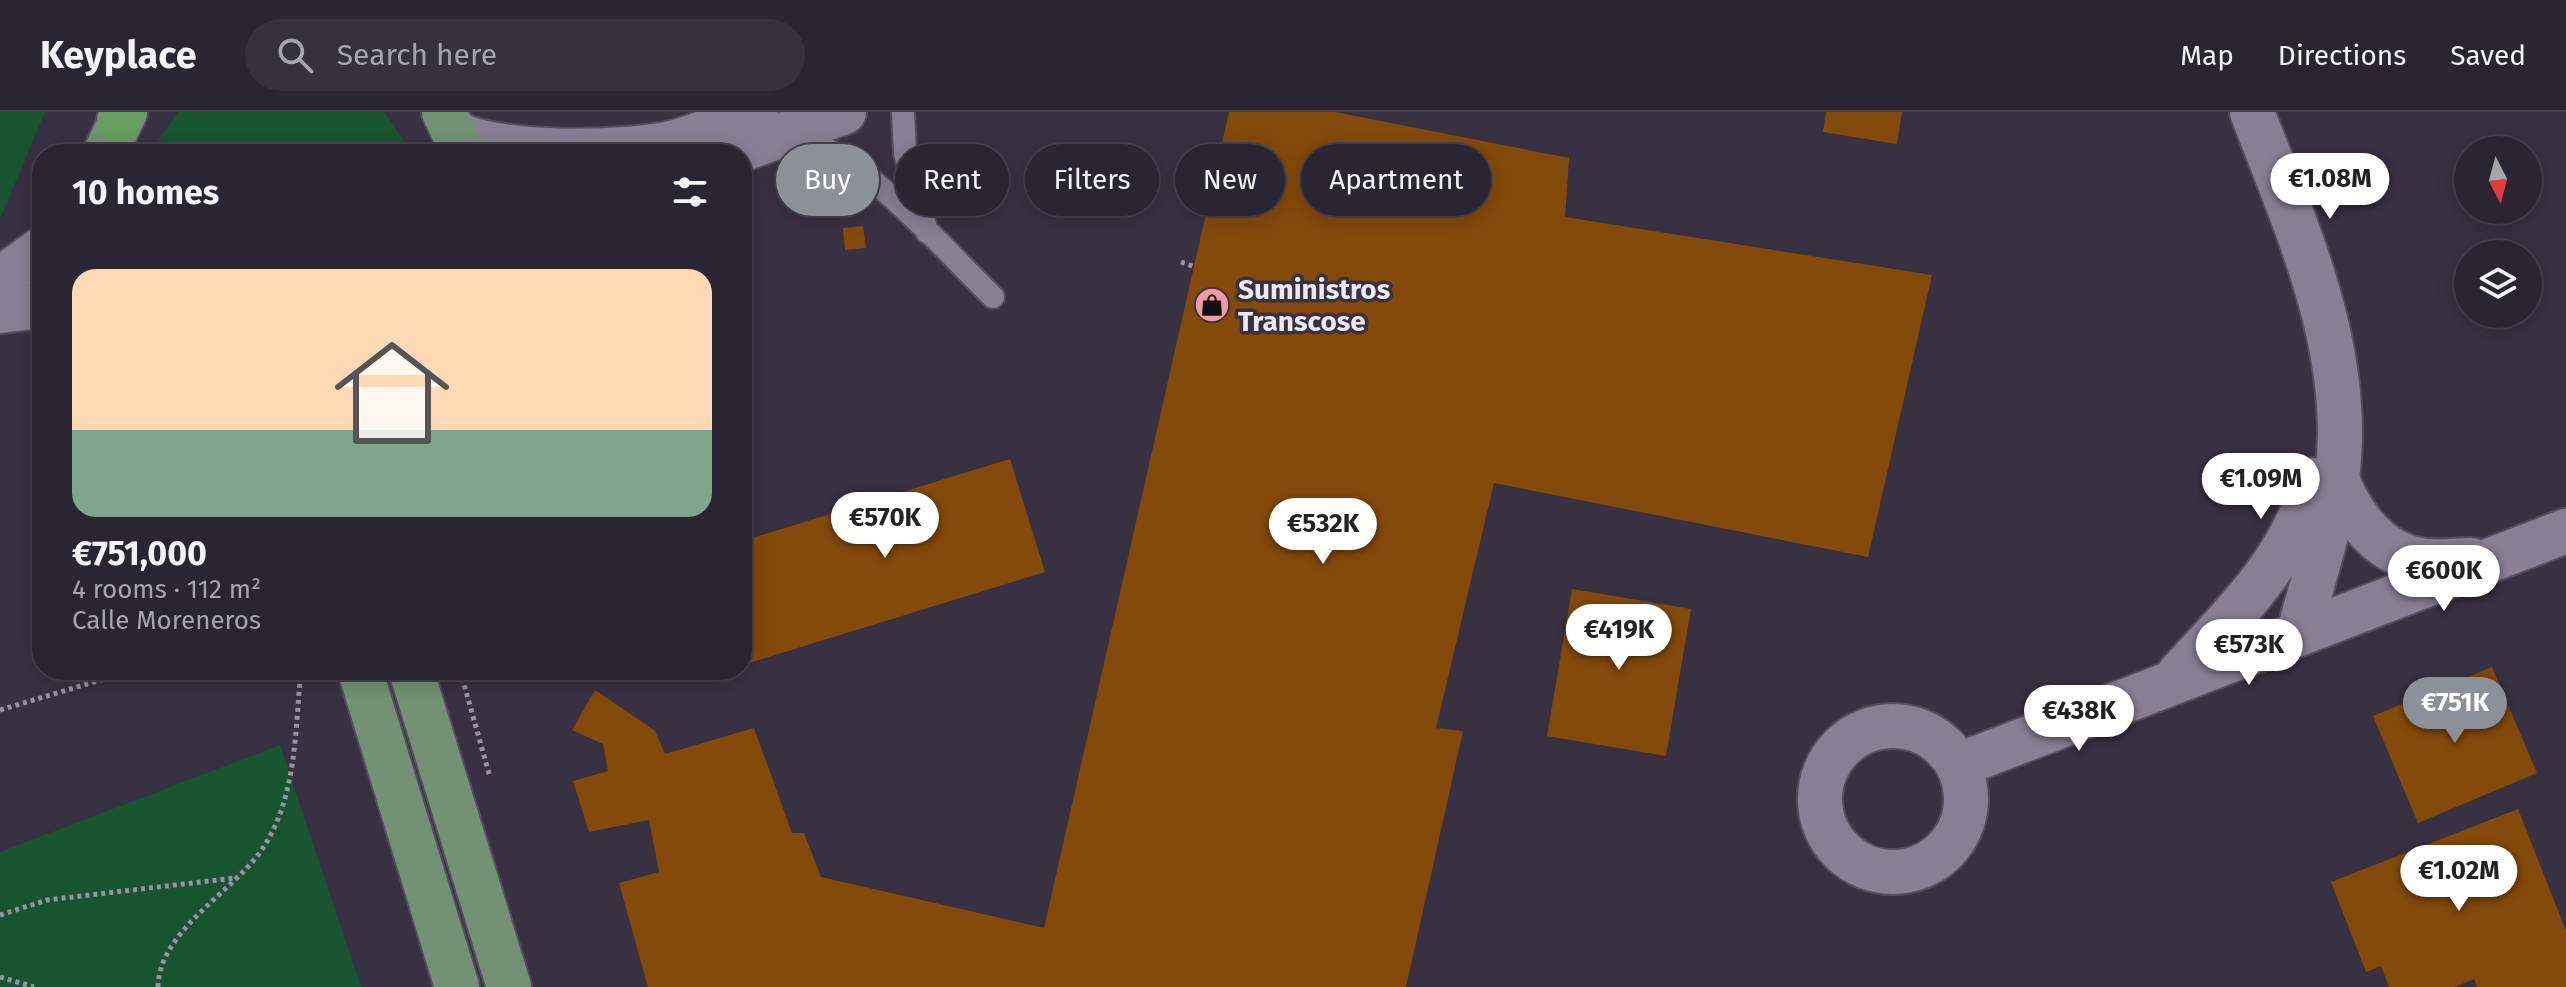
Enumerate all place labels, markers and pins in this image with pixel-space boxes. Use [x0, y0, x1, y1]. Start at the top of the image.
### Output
pin: €1.08M [2265, 153, 2395, 221]
place label: Suministros Transcose [1238, 273, 1390, 338]
shop icon: Suministros Transcose [1193, 286, 1231, 324]
pin: €1.09M [2196, 453, 2326, 521]
pin: €570K [829, 492, 941, 560]
pin: €532K [1267, 498, 1379, 566]
pin: €600K [2388, 545, 2500, 613]
pin: €419K [1563, 604, 1675, 672]
pin: €573K [2193, 619, 2305, 687]
pin: €751K [2399, 677, 2511, 745]
pin: €438K [2023, 685, 2135, 753]
pin: €1.02M [2394, 845, 2524, 913]

